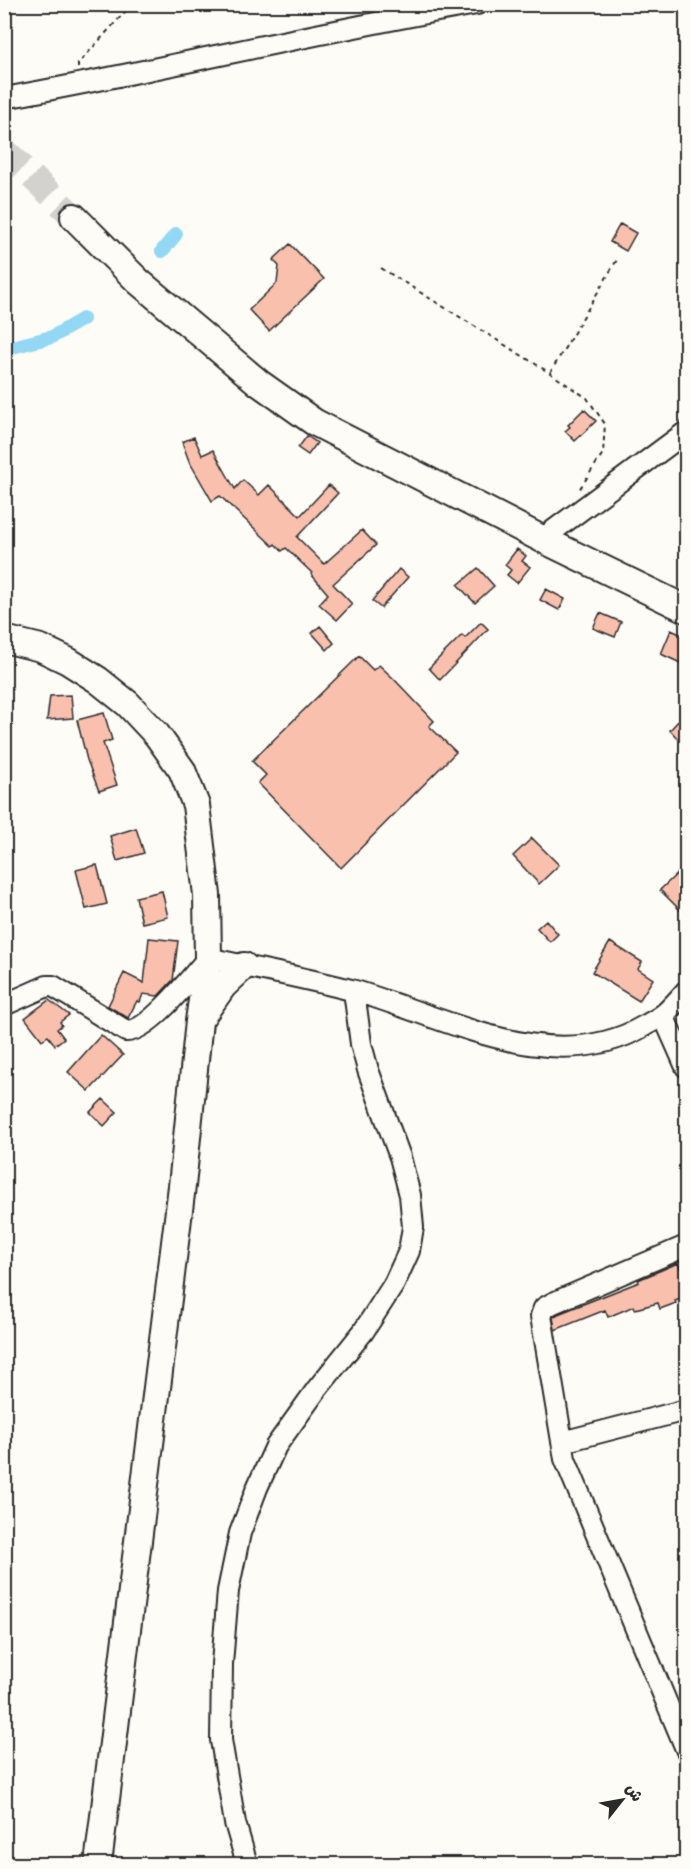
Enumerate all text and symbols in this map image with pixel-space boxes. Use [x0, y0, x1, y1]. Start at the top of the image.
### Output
north arrow [592, 1770, 652, 1830]
text: ش [620, 1780, 648, 1806]

